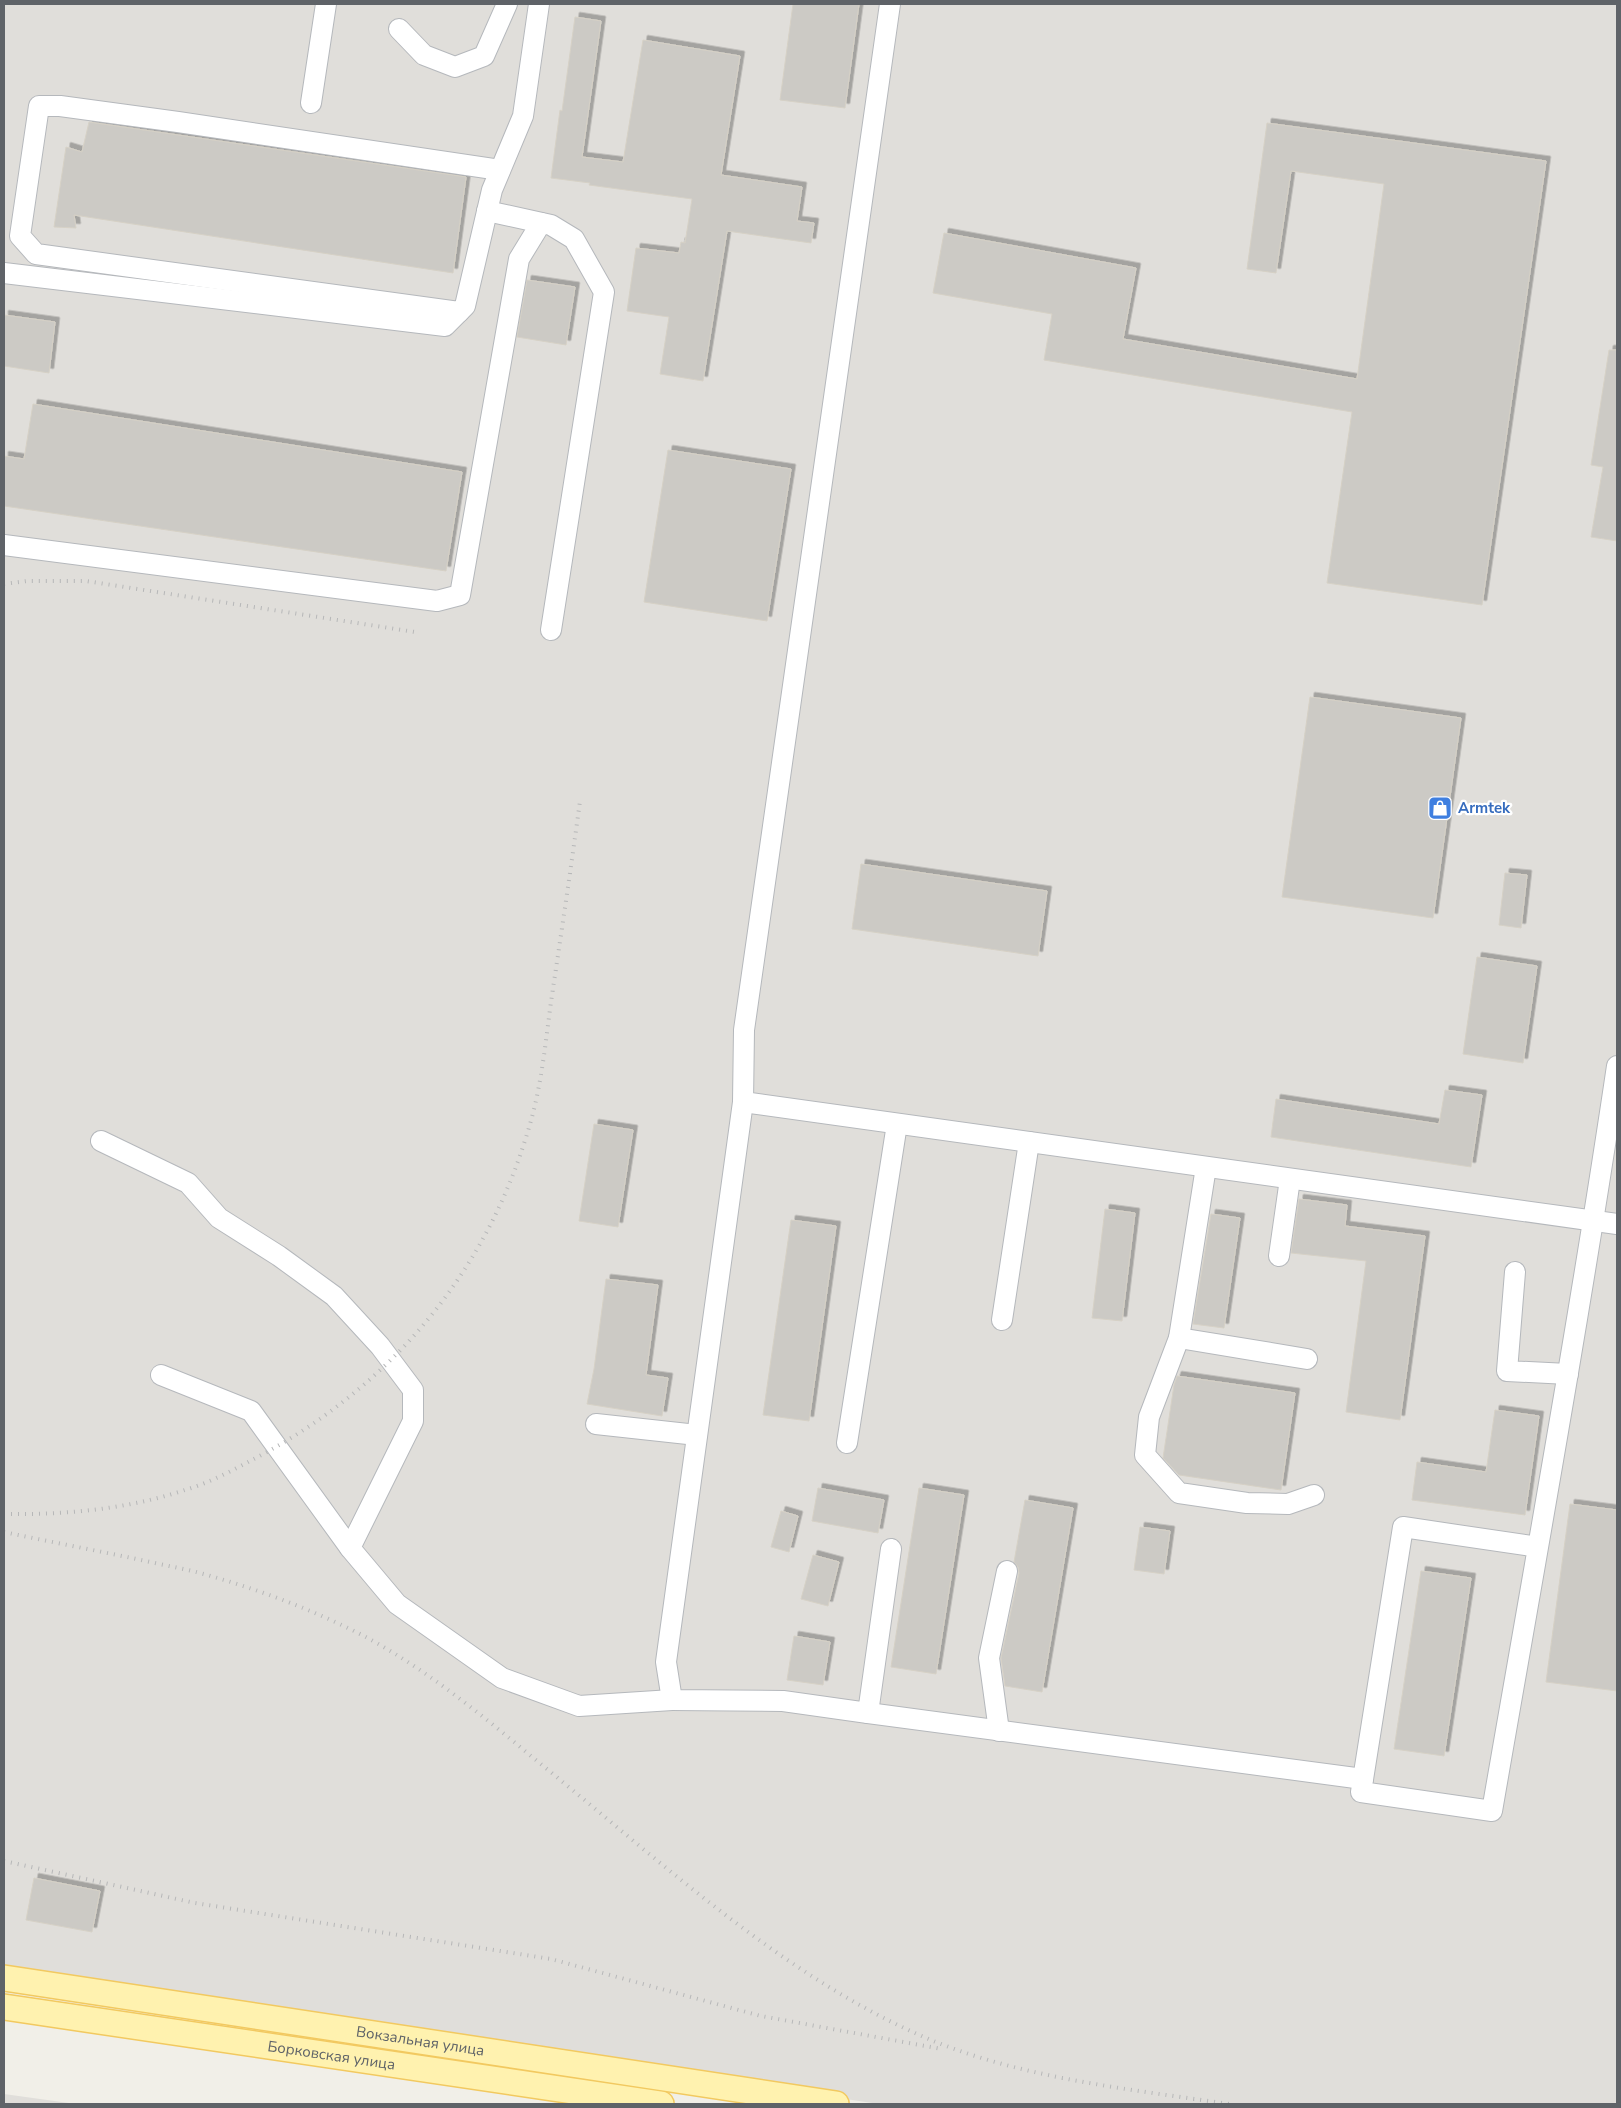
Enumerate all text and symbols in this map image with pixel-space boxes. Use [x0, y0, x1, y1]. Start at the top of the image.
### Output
shop icon: Armtek [1427, 795, 1453, 821]
place label: Armtek [1458, 798, 1511, 818]
street label: Вокзальная улица [355, 2021, 486, 2061]
street label: Борковская улица [266, 2036, 397, 2075]

